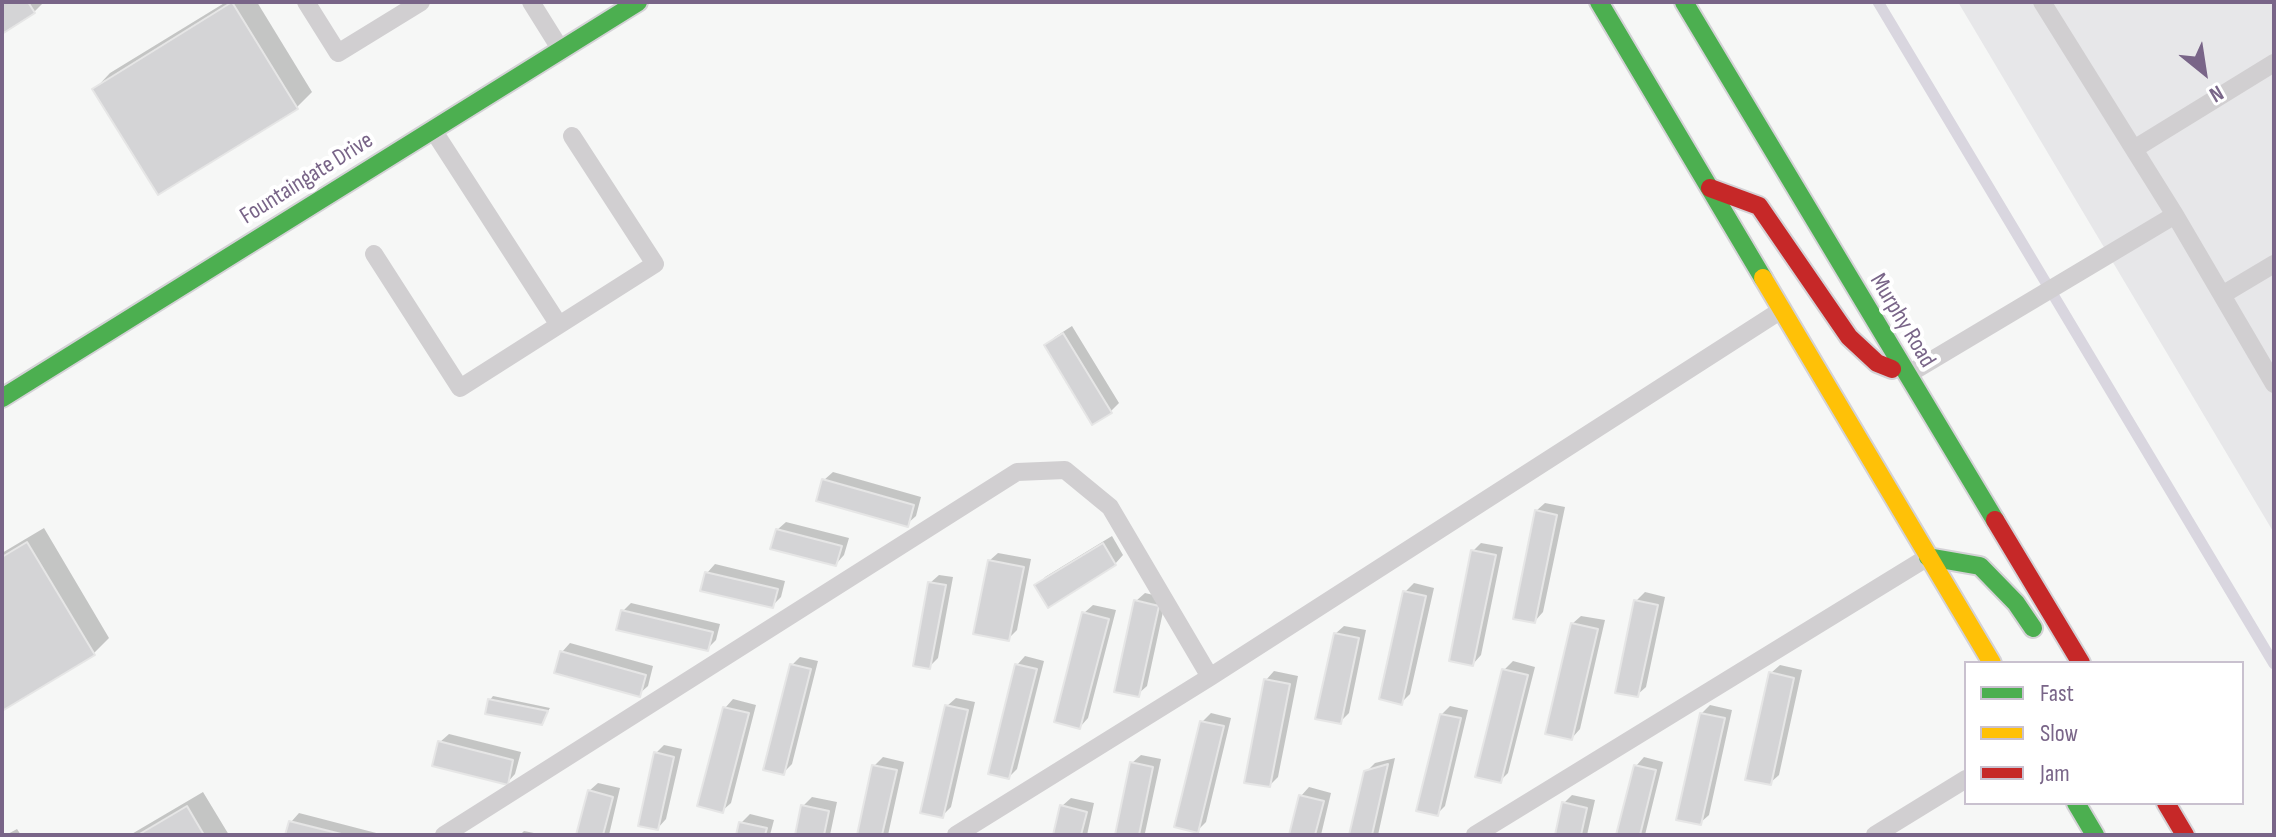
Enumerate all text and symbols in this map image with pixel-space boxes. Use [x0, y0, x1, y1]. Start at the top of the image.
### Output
north arrow [2164, 32, 2244, 112]
text: N [2204, 79, 2228, 108]
street label: Fountaingate Drive [235, 127, 379, 231]
street label: Murphy Road [1863, 269, 1941, 373]
legend [1964, 661, 2244, 805]
text: Fast [2040, 679, 2074, 708]
text: Slow [2040, 719, 2078, 748]
text: Jam [2040, 759, 2070, 788]

